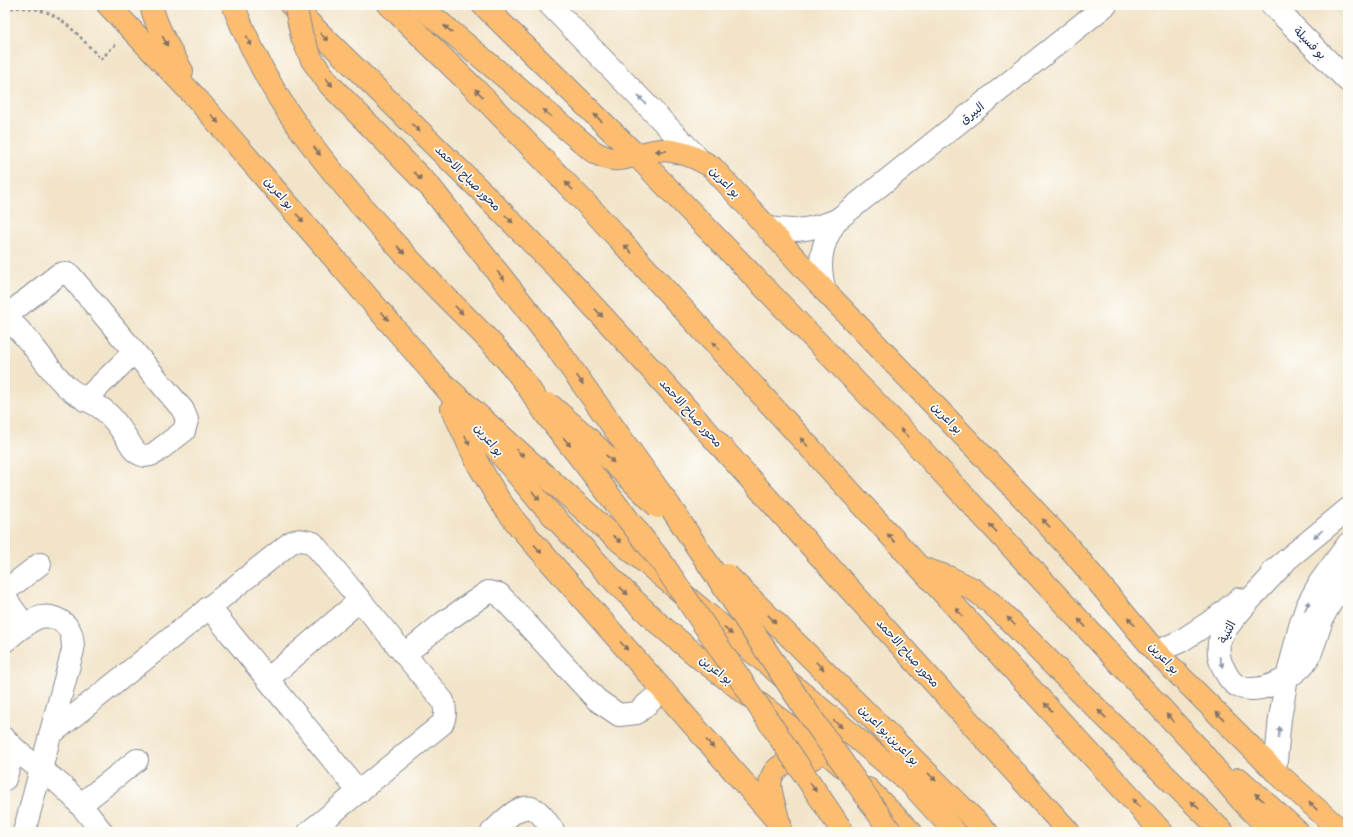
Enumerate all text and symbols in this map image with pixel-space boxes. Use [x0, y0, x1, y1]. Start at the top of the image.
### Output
street label: بو فسيلة [1290, 24, 1329, 63]
one-way arrow [442, 25, 453, 34]
one-way arrow [319, 32, 329, 42]
one-way arrow [162, 35, 169, 47]
one-way arrow [246, 35, 252, 46]
one-way arrow [324, 77, 333, 87]
one-way arrow [474, 88, 484, 98]
one-way arrow [637, 95, 647, 105]
street label: البيرق [957, 99, 988, 128]
one-way arrow [542, 109, 553, 118]
one-way arrow [593, 113, 603, 122]
one-way arrow [210, 114, 219, 125]
one-way arrow [411, 123, 421, 133]
street label: محور صباح الاحمد [431, 142, 504, 215]
one-way arrow [312, 146, 321, 157]
one-way arrow [654, 148, 667, 154]
street label: بو اعرين [706, 163, 743, 201]
one-way arrow [414, 171, 423, 181]
street label: بو اعرين [260, 174, 297, 213]
one-way arrow [564, 181, 574, 191]
one-way arrow [295, 212, 304, 223]
one-way arrow [504, 214, 514, 224]
one-way arrow [624, 244, 633, 255]
one-way arrow [396, 245, 405, 254]
one-way arrow [497, 270, 506, 281]
one-way arrow [454, 305, 464, 315]
one-way arrow [595, 308, 604, 318]
one-way arrow [380, 311, 389, 321]
one-way arrow [712, 341, 721, 350]
one-way arrow [576, 374, 584, 385]
street label: محور صباح الاحمد [655, 376, 725, 451]
street label: بو اعرين [928, 399, 965, 437]
street label: بو اعرين [471, 421, 507, 460]
one-way arrow [900, 427, 909, 438]
one-way arrow [464, 435, 470, 446]
one-way arrow [562, 436, 571, 447]
one-way arrow [799, 436, 808, 447]
one-way arrow [515, 448, 525, 457]
one-way arrow [605, 454, 615, 464]
one-way arrow [531, 490, 540, 501]
one-way arrow [1041, 518, 1051, 528]
one-way arrow [989, 523, 998, 532]
one-way arrow [1313, 529, 1324, 538]
one-way arrow [887, 533, 896, 542]
one-way arrow [612, 535, 622, 544]
one-way arrow [533, 544, 542, 554]
one-way arrow [619, 586, 629, 596]
one-way arrow [1305, 600, 1311, 612]
one-way arrow [955, 607, 964, 617]
one-way arrow [767, 615, 777, 624]
street label: محور صباح الاحمد [872, 616, 942, 691]
one-way arrow [1006, 616, 1015, 626]
one-way arrow [1126, 616, 1135, 627]
one-way arrow [1077, 618, 1086, 628]
street label: الثنية [1215, 618, 1239, 646]
one-way arrow [722, 627, 733, 636]
street label: بو اعرين [1145, 639, 1182, 678]
one-way arrow [619, 641, 629, 651]
street label: بو اعرين [696, 653, 735, 688]
one-way arrow [1218, 656, 1224, 668]
one-way arrow [815, 661, 825, 671]
street label: بو اعرين,بو اعرين [855, 702, 922, 769]
one-way arrow [1043, 702, 1052, 712]
one-way arrow [1097, 709, 1107, 719]
one-way arrow [1215, 711, 1225, 721]
one-way arrow [1165, 713, 1175, 723]
one-way arrow [833, 719, 844, 728]
one-way arrow [1275, 726, 1282, 738]
one-way arrow [705, 739, 714, 749]
one-way arrow [927, 773, 937, 782]
one-way arrow [809, 782, 817, 792]
one-way arrow [1254, 792, 1264, 801]
one-way arrow [1131, 798, 1140, 808]
one-way arrow [1190, 800, 1200, 810]
one-way arrow [1308, 802, 1318, 811]

